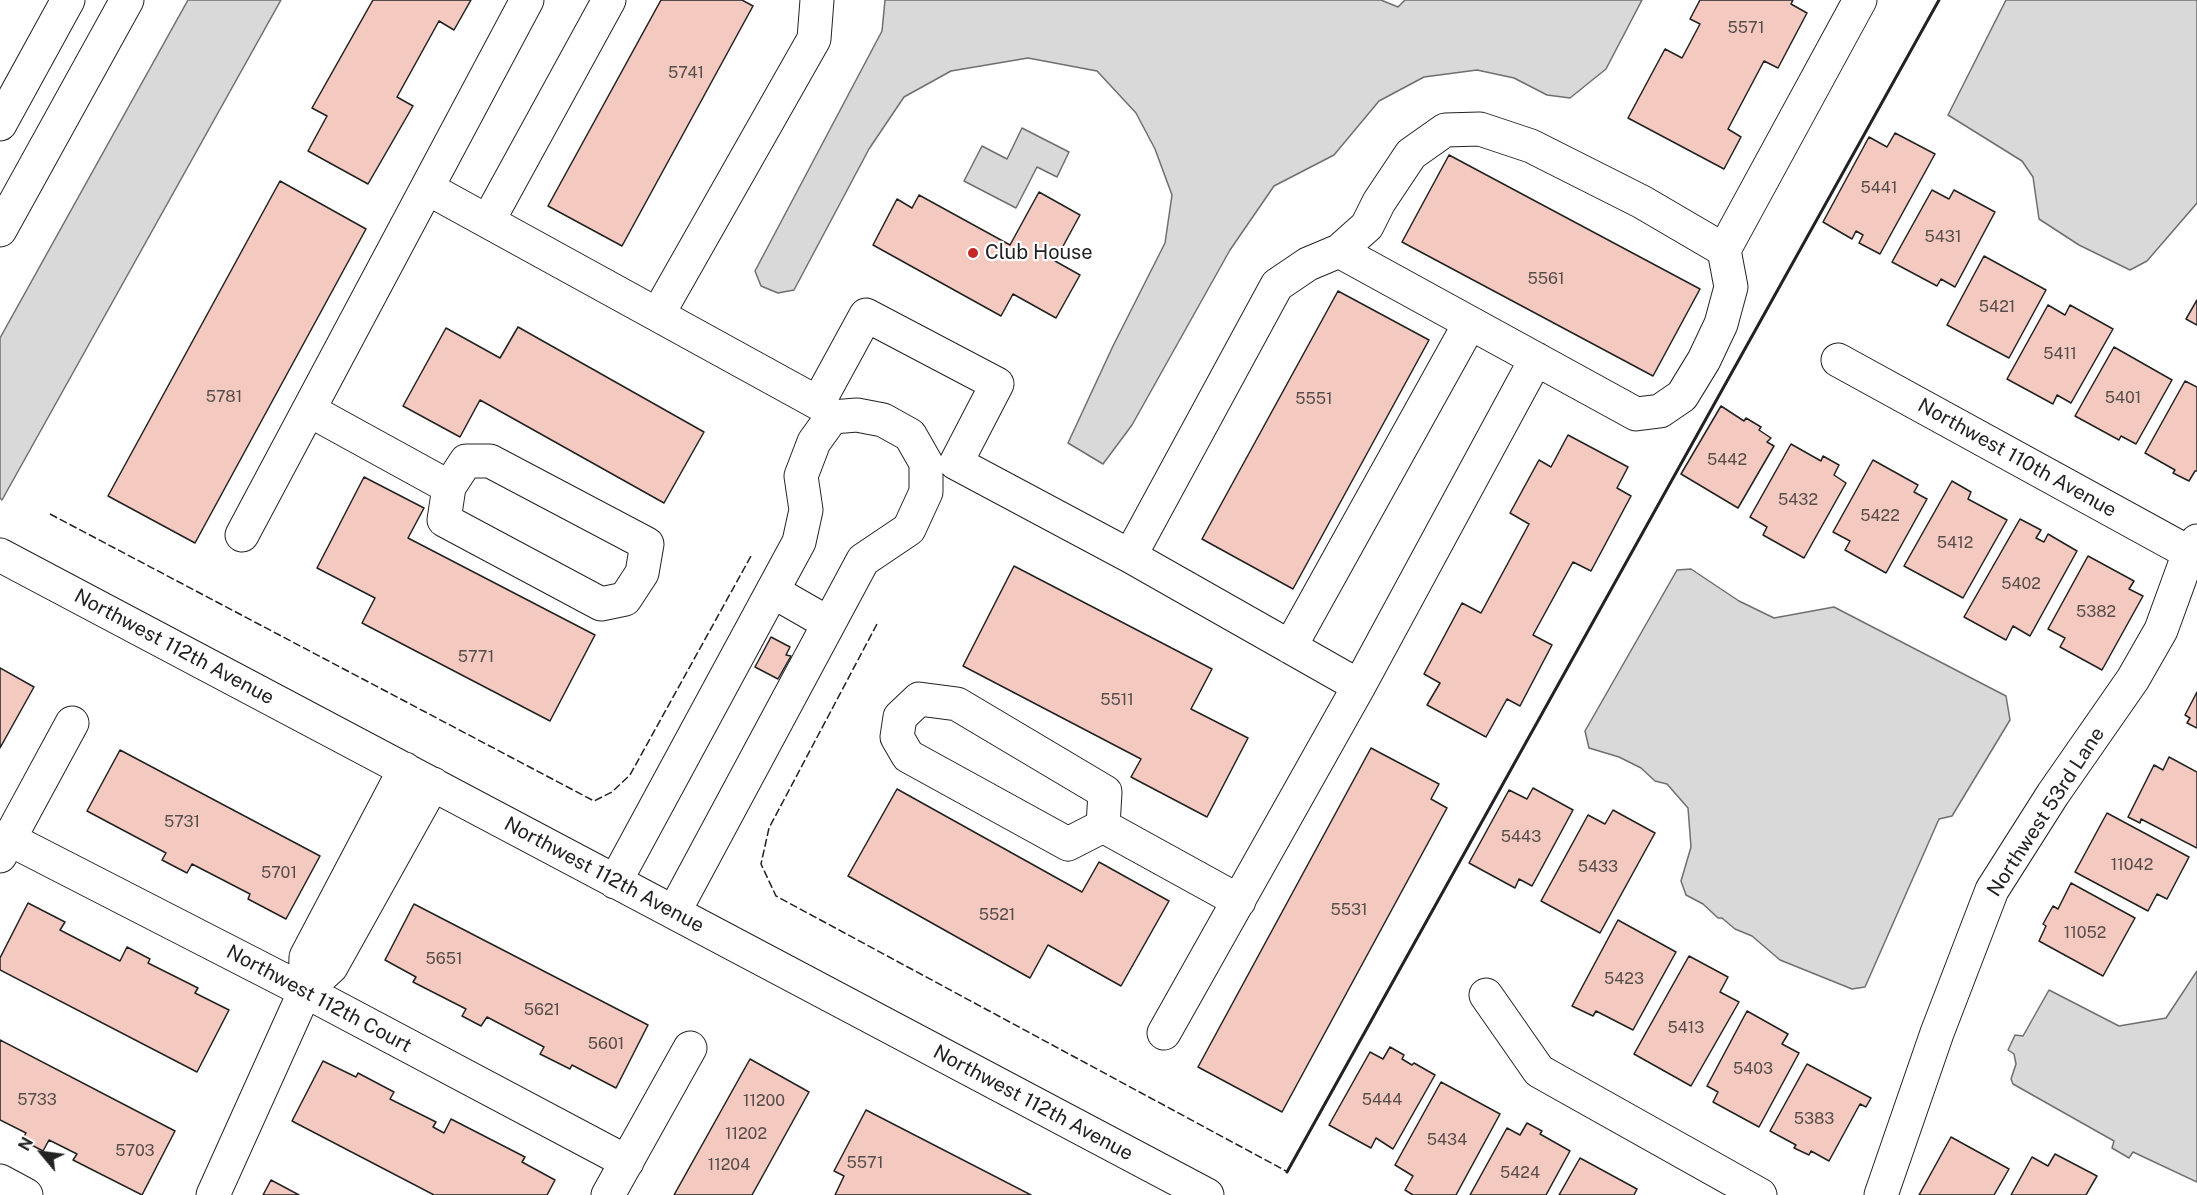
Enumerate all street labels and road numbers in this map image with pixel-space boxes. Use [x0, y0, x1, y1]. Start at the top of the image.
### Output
street label: Northwest 110th Avenue [1914, 393, 2120, 523]
street label: Northwest 112th Avenue [70, 584, 278, 710]
street label: Northwest 53rd Lane [1982, 723, 2110, 901]
street label: Northwest 112th Avenue [500, 812, 708, 938]
street label: Northwest 112th Court [222, 940, 416, 1058]
street label: Northwest 112th Avenue [929, 1040, 1137, 1166]

